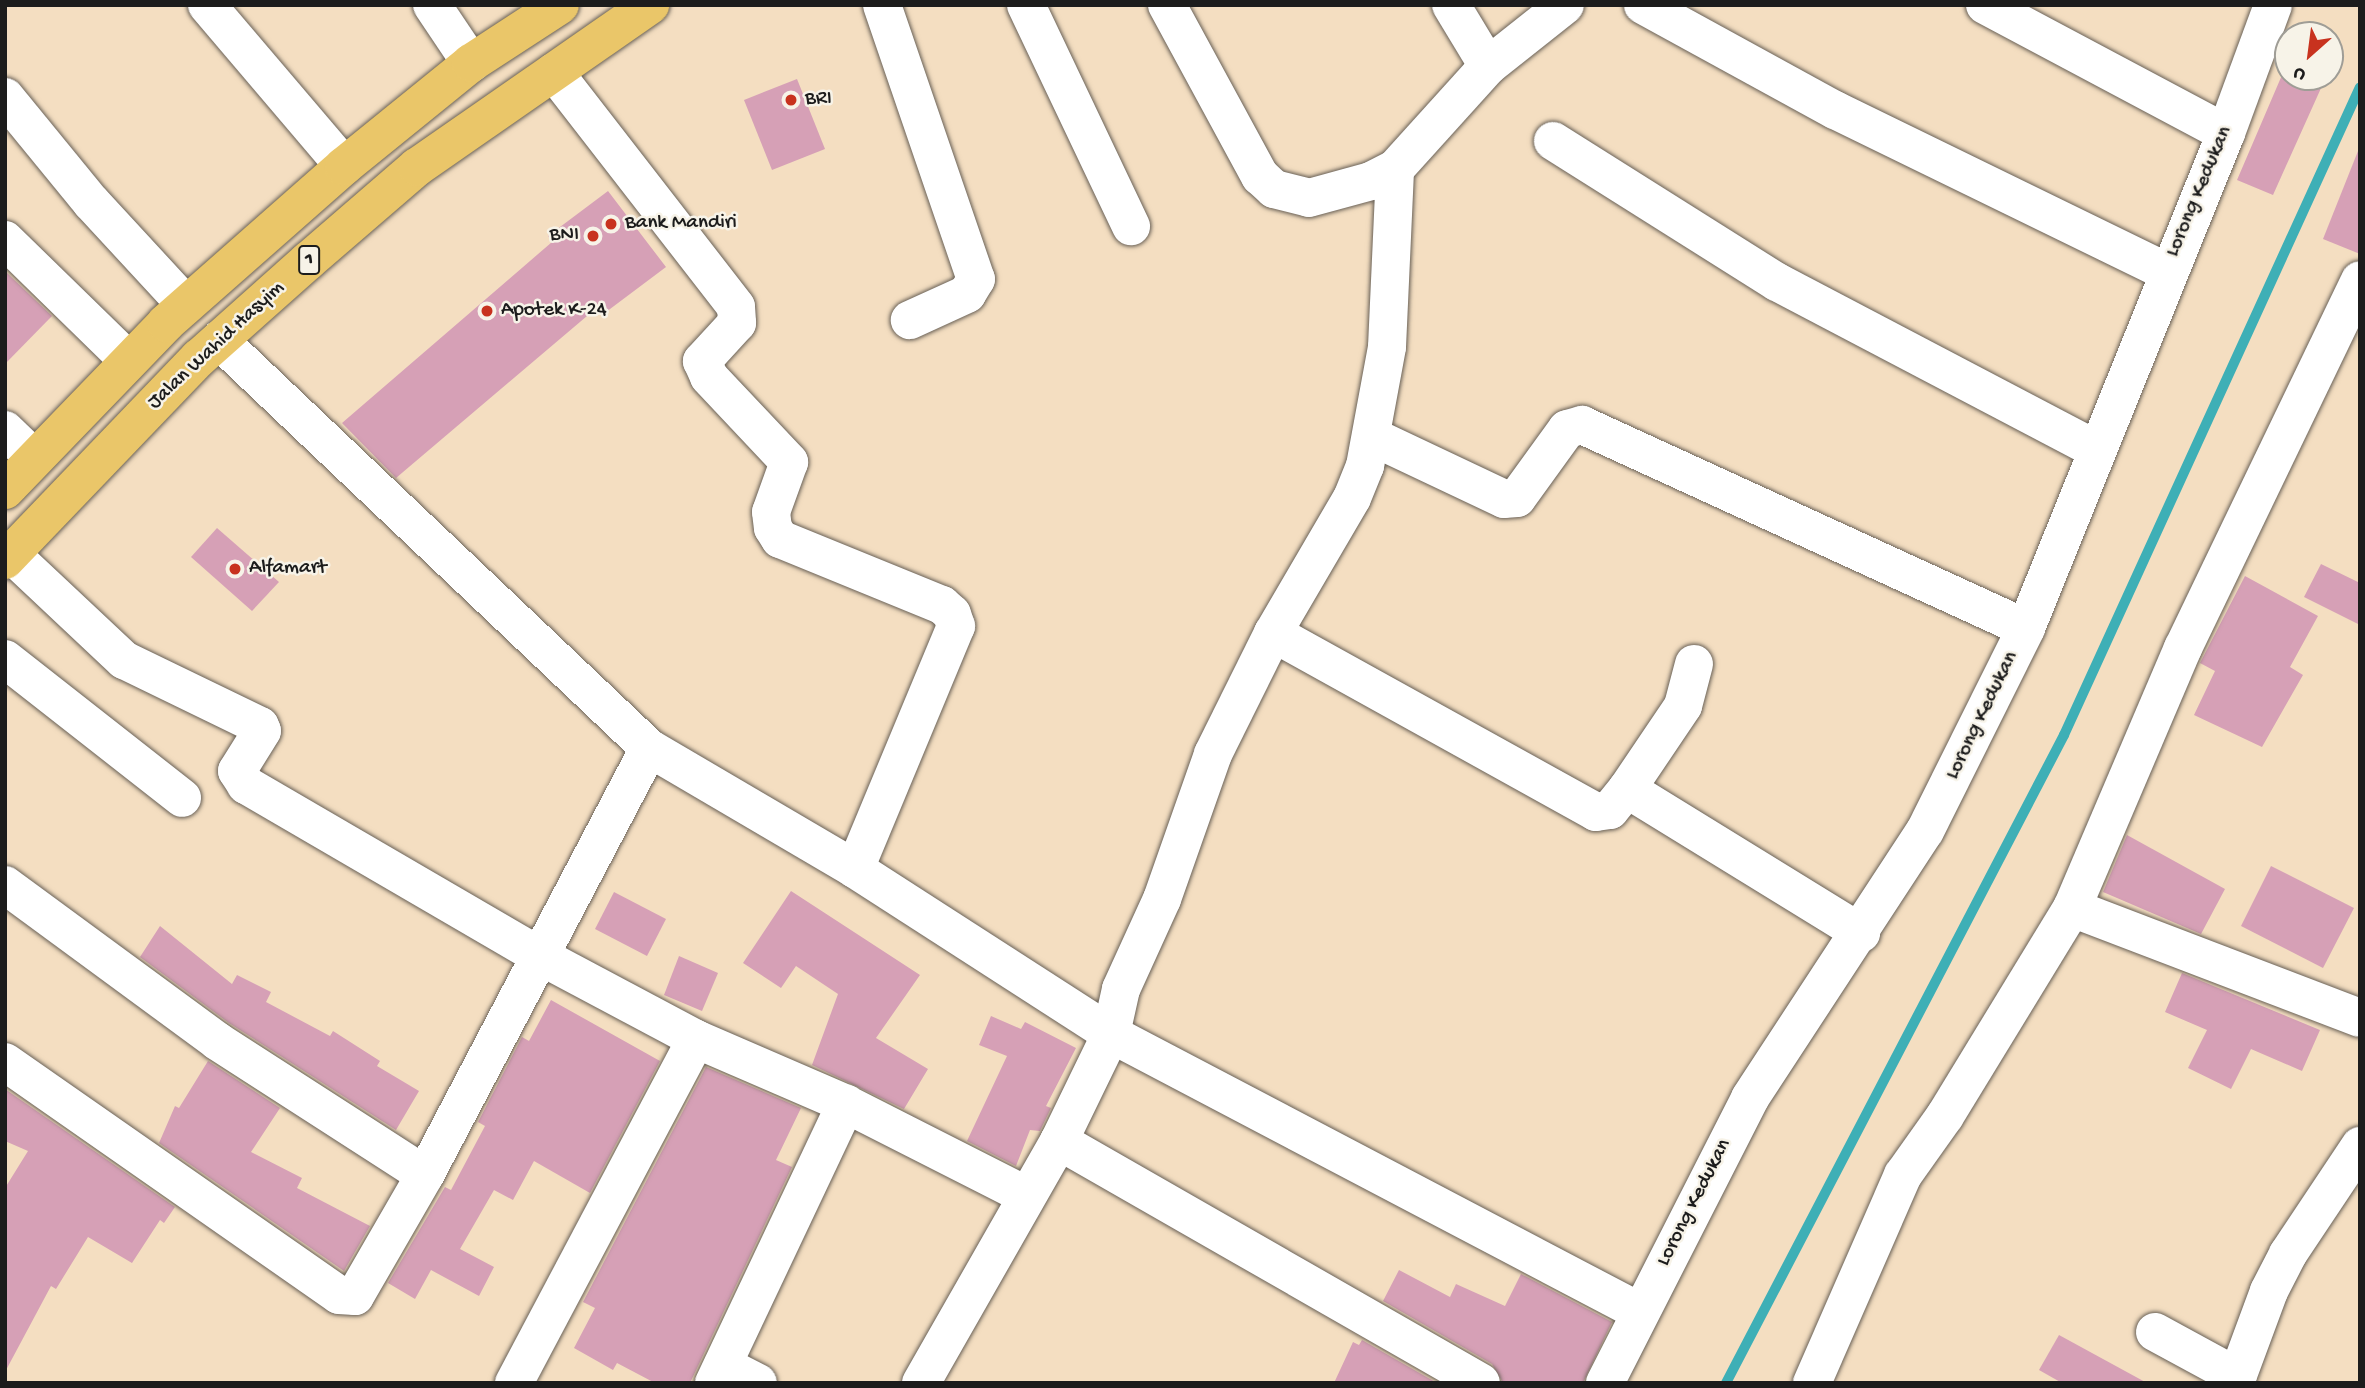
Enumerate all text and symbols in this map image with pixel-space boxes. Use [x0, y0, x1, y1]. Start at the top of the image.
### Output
north arrow [2274, 21, 2344, 91]
text: U [2290, 60, 2310, 86]
place label: BRI [805, 87, 832, 113]
marker: BRI [783, 92, 799, 108]
street label: Lorong Kedukan [2161, 123, 2239, 261]
place label: Bank Mandiri [625, 211, 737, 237]
marker: Bank Mandiri [603, 216, 619, 232]
place label: BNI [550, 223, 579, 249]
marker: BNI [585, 228, 601, 244]
road number: 1 [297, 244, 321, 276]
street label: Jalan Wahid Hasyim [143, 276, 291, 416]
place label: Apotek K-24 [501, 298, 607, 324]
marker: Apotek K-24 [479, 303, 495, 319]
place label: Alfamart [249, 556, 327, 582]
marker: Alfamart [227, 561, 243, 577]
street label: Lorong Kedukan [1941, 648, 2025, 784]
street label: Lorong Kedukan [1652, 1135, 1738, 1271]

